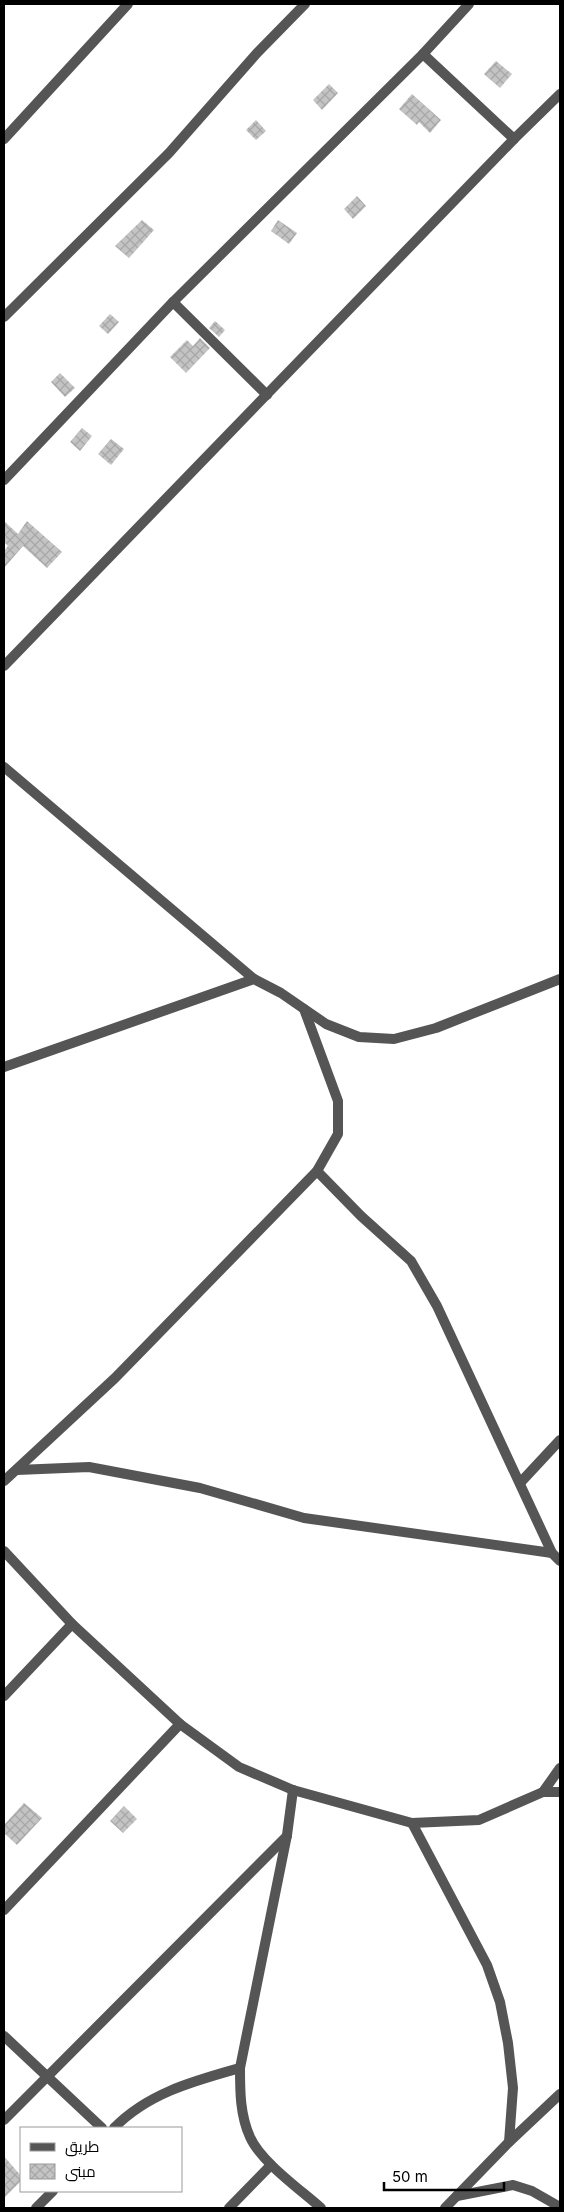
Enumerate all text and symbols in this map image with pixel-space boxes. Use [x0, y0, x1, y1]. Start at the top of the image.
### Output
legend [20, 2127, 182, 2192]
text: طريق [65, 2137, 99, 2157]
scale bar [384, 2160, 504, 2192]
text: مبنى [65, 2162, 96, 2182]
text: 50 m [392, 2167, 428, 2186]

